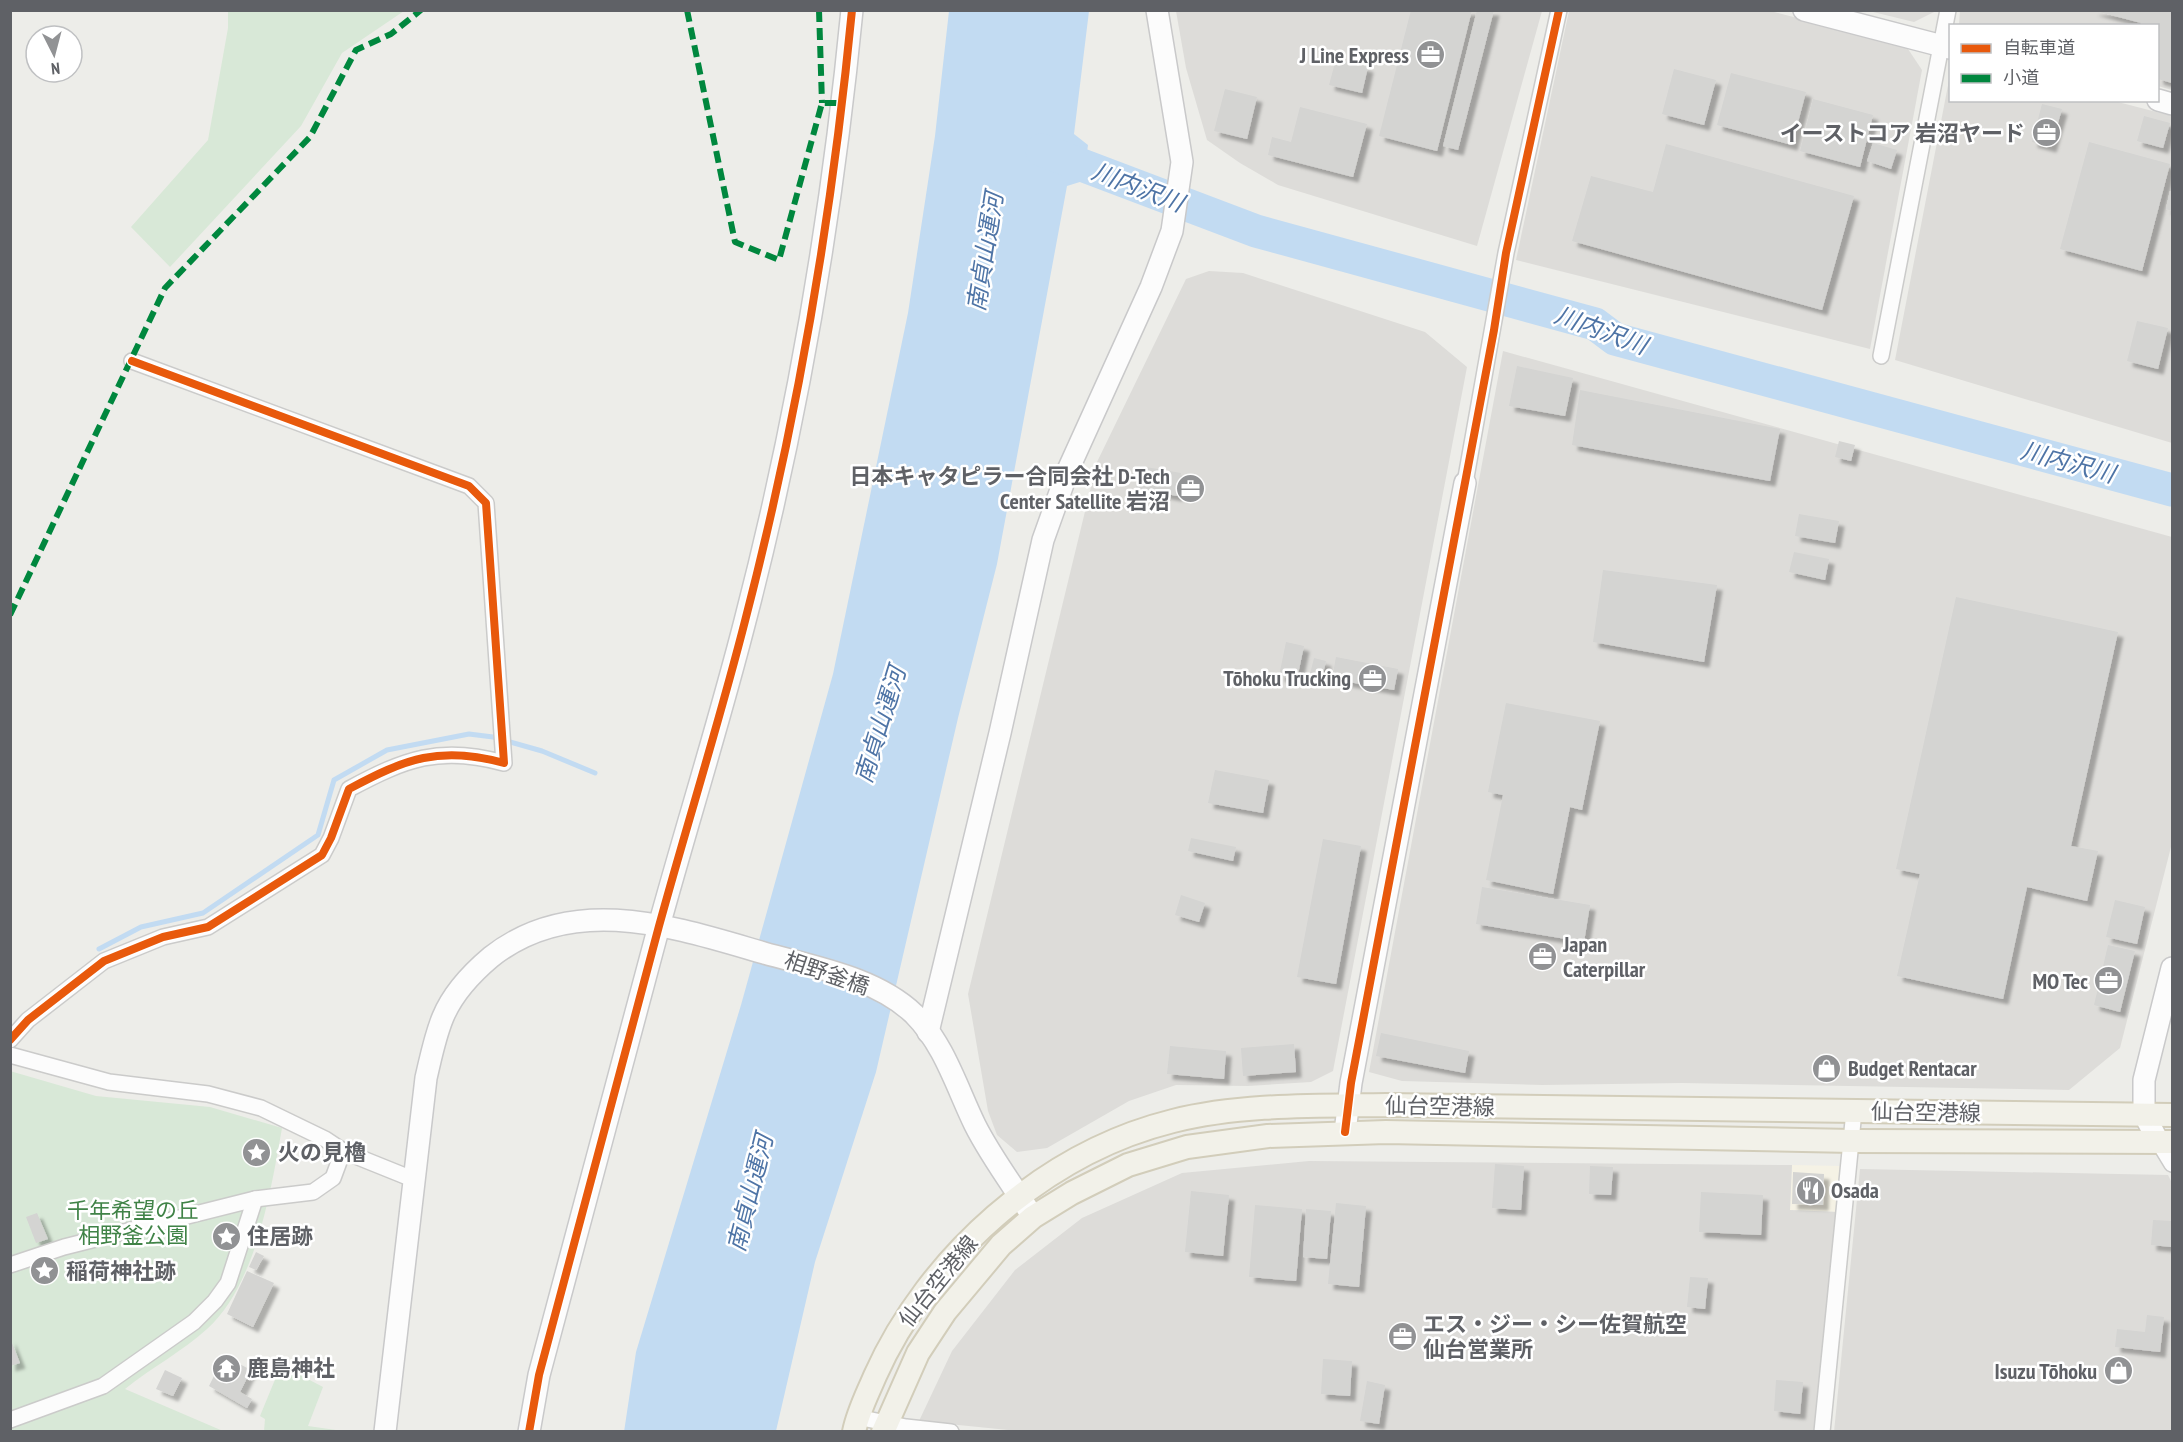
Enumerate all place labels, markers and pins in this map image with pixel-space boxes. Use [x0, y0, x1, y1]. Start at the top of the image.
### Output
office icon: J Line Express [1414, 39, 1446, 71]
place label: J Line Express [1299, 41, 1409, 69]
office icon: イーストコア 岩沼ヤード [2030, 117, 2062, 149]
place label: イーストコア 岩沼ヤード [1780, 119, 2025, 147]
place label: 日本キャタピラー合同会社 D-Tech Center Satellite 岩沼 [849, 462, 1170, 515]
office icon: 日本キャタピラー合同会社 D-Tech Center Satellite 岩沼 [1175, 473, 1207, 505]
office icon: Tōhoku Trucking [1356, 662, 1388, 694]
place label: Tōhoku Trucking [1223, 664, 1351, 692]
place label: Japan Caterpillar [1562, 930, 1646, 983]
office icon: Japan Caterpillar [1526, 941, 1558, 973]
office icon: MO Tec [2093, 965, 2125, 997]
place label: MO Tec [2032, 967, 2088, 995]
shop icon: Budget Rentacar [1811, 1052, 1843, 1084]
place label: Budget Rentacar [1848, 1054, 1977, 1082]
place icon: 火の見櫓 [241, 1136, 273, 1168]
place label: 火の見櫓 [278, 1138, 366, 1166]
restaurant icon: Osada [1794, 1174, 1826, 1206]
place label: Osada [1831, 1176, 1879, 1204]
place icon: 住居跡 [210, 1220, 242, 1252]
place label: 住居跡 [247, 1222, 313, 1250]
place icon: 稲荷神社跡 [29, 1255, 61, 1287]
place label: 稲荷神社跡 [66, 1257, 176, 1285]
place label: エス・ジー・シー佐賀航空 仙台営業所 [1423, 1310, 1687, 1363]
office icon: エス・ジー・シー佐賀航空 仙台営業所 [1386, 1321, 1418, 1353]
temple icon: 鹿島神社 [210, 1352, 242, 1384]
place label: 鹿島神社 [247, 1354, 335, 1382]
shop icon: Isuzu Tōhoku [2102, 1355, 2134, 1387]
place label: Isuzu Tōhoku [1995, 1357, 2097, 1385]

